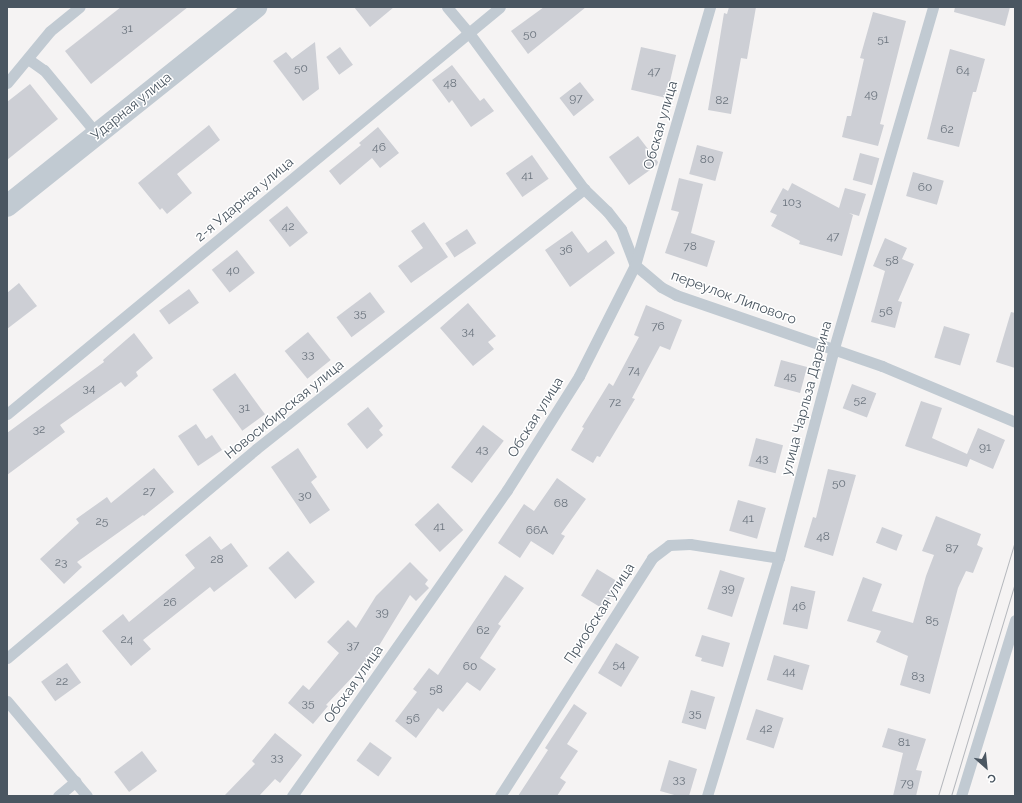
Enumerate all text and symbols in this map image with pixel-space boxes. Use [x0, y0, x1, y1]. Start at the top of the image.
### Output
house number: 31 [121, 22, 133, 36]
house number: 50 [523, 28, 537, 42]
house number: 51 [877, 33, 889, 47]
house number: 50 [294, 62, 308, 76]
house number: 64 [956, 64, 970, 78]
house number: 47 [648, 65, 660, 79]
street label: Ударная улица [87, 68, 175, 144]
house number: 48 [443, 77, 457, 91]
street label: Обская улица [639, 78, 681, 172]
house number: 49 [864, 88, 878, 102]
house number: 97 [569, 92, 583, 106]
house number: 82 [715, 94, 729, 108]
house number: 62 [940, 123, 954, 137]
house number: 46 [372, 141, 386, 155]
street label: 2-я Ударная улица [191, 153, 297, 245]
house number: 80 [700, 153, 714, 167]
house number: 41 [521, 169, 533, 183]
house number: 60 [918, 181, 932, 195]
house number: 103 [783, 196, 801, 210]
house number: 42 [282, 220, 294, 234]
house number: 47 [827, 230, 839, 244]
house number: 78 [683, 240, 697, 254]
house number: 36 [559, 243, 573, 257]
house number: 58 [885, 254, 899, 268]
house number: 40 [226, 264, 240, 278]
street label: переулок Липового [669, 267, 799, 327]
house number: 56 [879, 305, 893, 319]
house number: 35 [354, 307, 366, 321]
street label: улица Чарльза Дарвина [777, 319, 835, 477]
house number: 76 [651, 320, 665, 334]
house number: 34 [462, 325, 474, 339]
house number: 33 [302, 348, 314, 362]
street label: Новосибирская улица [221, 356, 347, 462]
house number: 74 [628, 364, 640, 378]
house number: 45 [783, 370, 797, 384]
street label: Обская улица [503, 374, 567, 460]
house number: 34 [83, 382, 95, 396]
house number: 52 [854, 394, 866, 408]
house number: 72 [609, 396, 621, 410]
house number: 31 [238, 401, 250, 415]
house number: 32 [33, 423, 45, 437]
house number: 91 [979, 441, 991, 455]
house number: 43 [476, 443, 488, 457]
house number: 43 [756, 452, 768, 466]
house number: 50 [832, 477, 846, 491]
house number: 27 [143, 485, 155, 499]
house number: 30 [298, 489, 312, 503]
house number: 68 [554, 497, 568, 511]
house number: 41 [742, 512, 754, 526]
house number: 25 [96, 515, 108, 529]
house number: 41 [433, 520, 445, 534]
house number: 66А [526, 524, 548, 538]
house number: 48 [816, 530, 830, 544]
house number: 87 [945, 542, 959, 556]
house number: 28 [210, 553, 224, 567]
house number: 23 [55, 556, 67, 570]
street label: Приобская улица [560, 559, 638, 667]
house number: 39 [721, 582, 735, 596]
house number: 26 [163, 596, 177, 610]
house number: 46 [792, 600, 806, 614]
house number: 39 [375, 606, 389, 620]
house number: 85 [925, 614, 939, 628]
house number: 62 [476, 624, 490, 638]
house number: 24 [121, 633, 133, 647]
house number: 37 [347, 639, 359, 653]
street label: Обская улица [320, 641, 386, 727]
house number: 54 [612, 658, 626, 672]
house number: 60 [463, 660, 477, 674]
house number: 44 [782, 665, 796, 679]
house number: 83 [911, 670, 925, 684]
house number: 22 [56, 675, 68, 689]
house number: 58 [429, 683, 443, 697]
house number: 35 [302, 697, 314, 711]
house number: 35 [689, 707, 701, 721]
house number: 56 [406, 712, 420, 726]
house number: 42 [760, 722, 772, 736]
house number: 81 [898, 736, 910, 750]
north arrow [966, 747, 1006, 787]
house number: 33 [271, 751, 283, 765]
text: С [985, 771, 998, 786]
house number: 33 [673, 773, 685, 787]
house number: 79 [900, 777, 914, 791]

